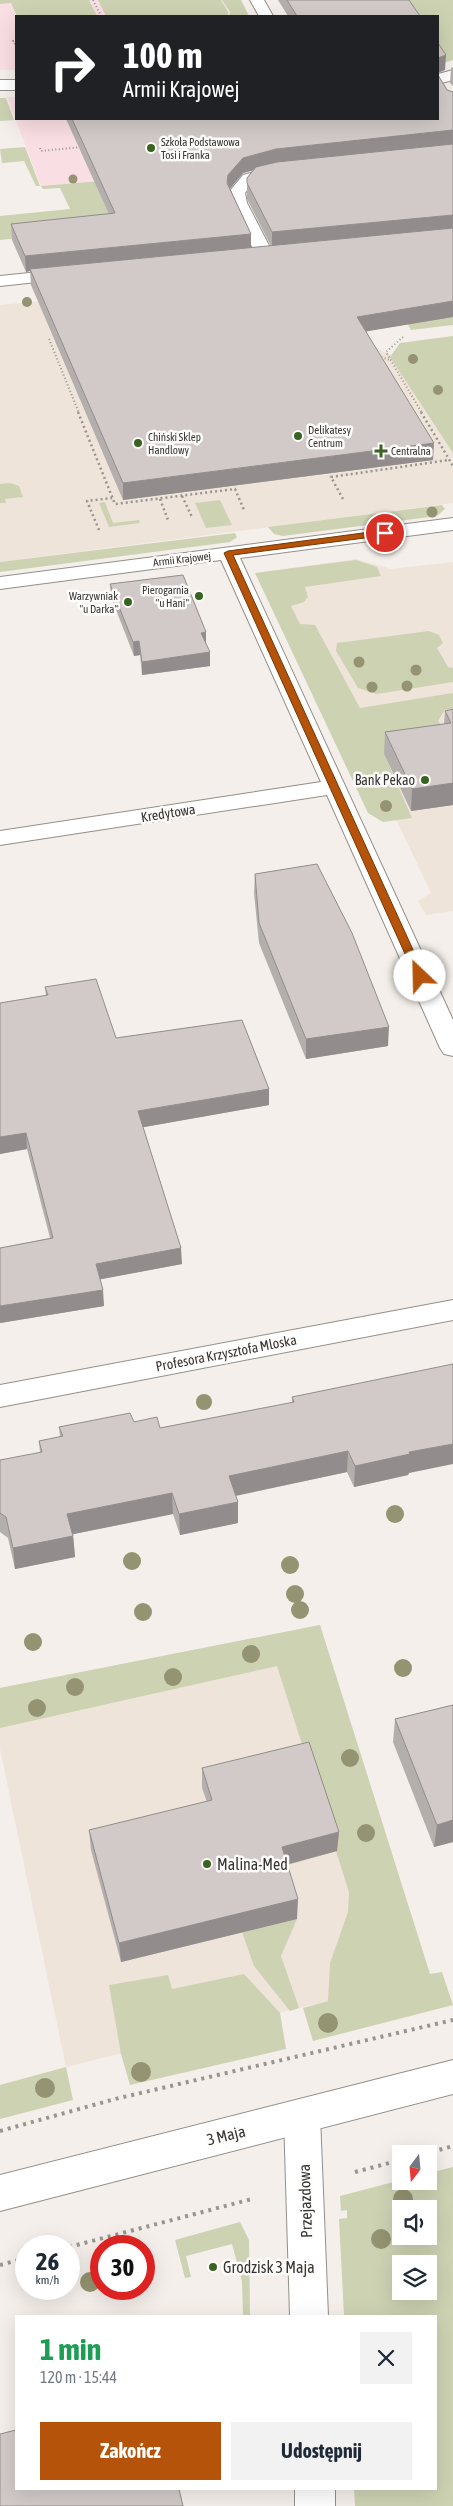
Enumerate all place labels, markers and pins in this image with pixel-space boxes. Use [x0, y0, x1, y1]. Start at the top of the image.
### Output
place label: Szkoła Podstawowa Tosi i Franka [161, 136, 240, 161]
marker: Szkoła Podstawowa Tosi i Franka [145, 142, 157, 154]
place label: Delikatesy Centrum [308, 424, 351, 449]
marker: Delikatesy Centrum [292, 430, 304, 442]
place label: Chiński Sklep Handlowy [148, 431, 201, 456]
marker: Chiński Sklep Handlowy [132, 437, 144, 449]
marker: Centralna [375, 445, 387, 457]
place label: Centralna [391, 445, 431, 457]
pin [364, 512, 406, 554]
place label: Pierogarnia "u Hani" [142, 584, 189, 609]
place label: Warzywniak "u Darka" [69, 590, 118, 615]
marker: Pierogarnia "u Hani" [193, 590, 205, 602]
marker: Warzywniak "u Darka" [122, 596, 134, 608]
place label: Bank Pekao [355, 772, 415, 788]
marker: Bank Pekao [419, 774, 431, 786]
place label: Malina-Med [217, 1855, 288, 1873]
marker: Malina-Med [201, 1858, 213, 1870]
place label: Grodzisk 3 Maja [223, 2258, 315, 2277]
marker: Grodzisk 3 Maja [207, 2261, 219, 2273]

